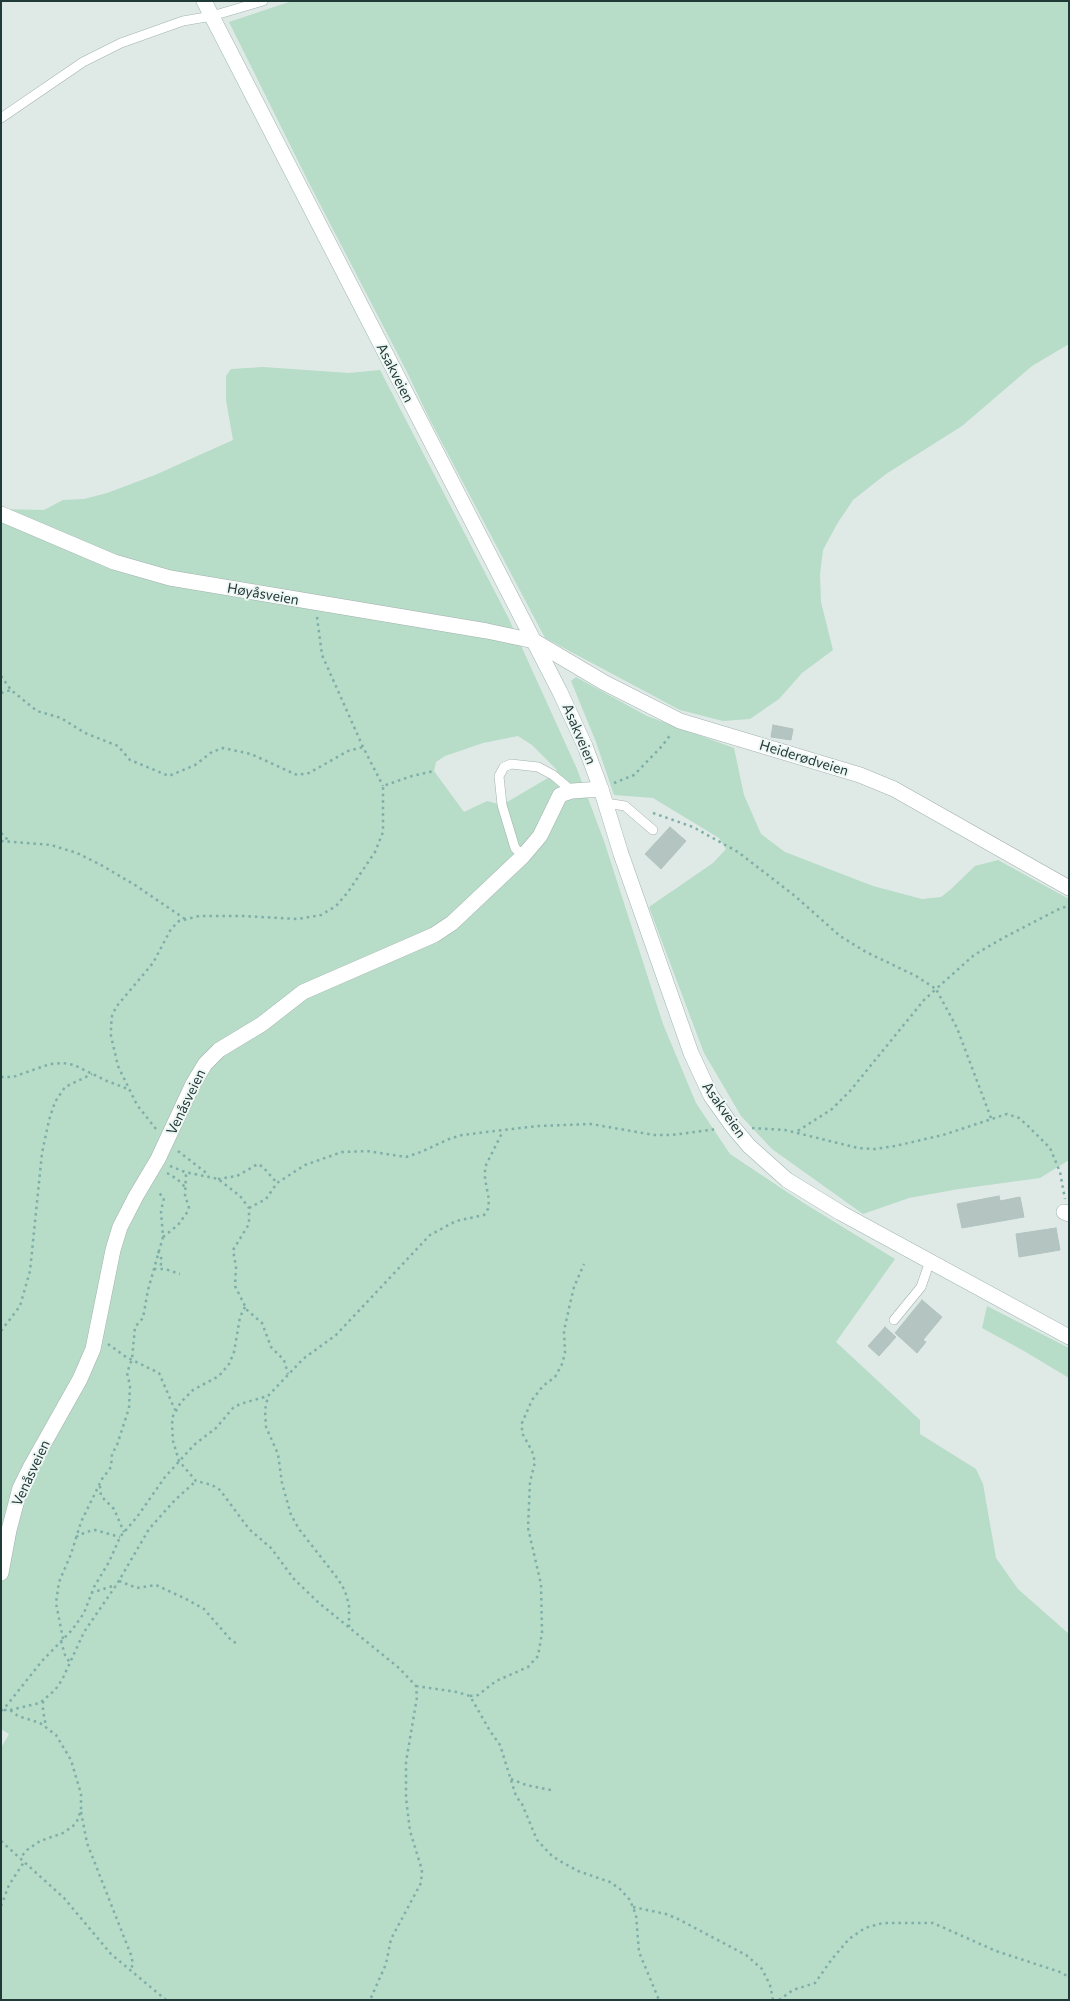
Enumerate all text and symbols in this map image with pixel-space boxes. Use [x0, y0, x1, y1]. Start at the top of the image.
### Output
street label: Asakveien [373, 341, 417, 405]
street label: Høyåsveien [226, 579, 300, 609]
street label: Asakveien [559, 701, 599, 767]
street label: Heiderødveien [758, 737, 850, 779]
street label: Venåsveien [163, 1066, 209, 1138]
street label: Asakveien [699, 1079, 749, 1141]
street label: Venåsveien [8, 1437, 54, 1509]

